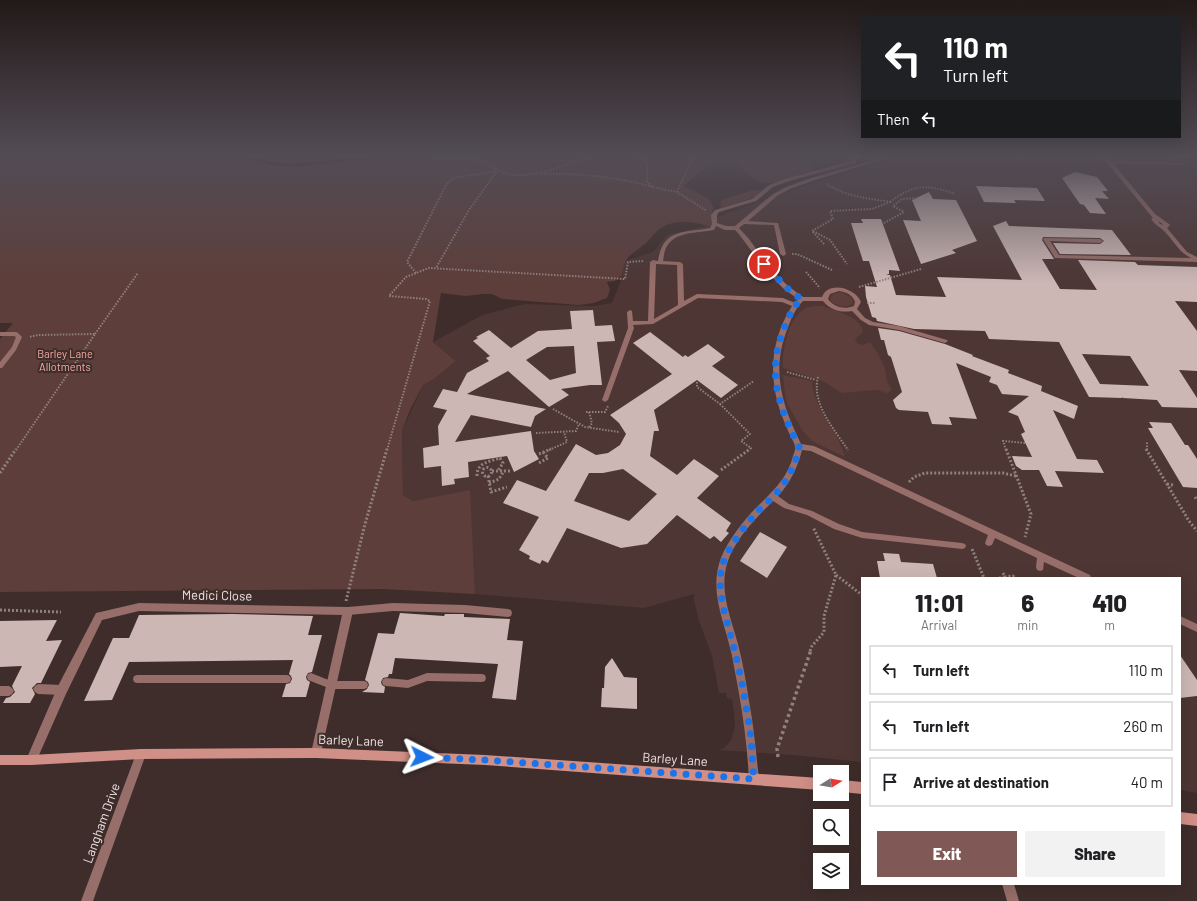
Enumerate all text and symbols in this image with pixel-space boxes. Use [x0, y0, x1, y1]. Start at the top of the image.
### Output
text: 110 m [943, 30, 1008, 64]
icon: left [877, 32, 929, 84]
text: Turn left [943, 64, 1009, 86]
icon: left [918, 108, 940, 130]
text: Then [877, 110, 910, 128]
pin [747, 247, 781, 281]
icon: arrive [753, 253, 775, 275]
park label: Barley Lane Allotments [37, 347, 93, 373]
street label: Medici Close [182, 586, 252, 604]
text: 11:01 [915, 588, 963, 617]
text: 6 [1021, 588, 1034, 617]
text: 410 [1092, 588, 1127, 617]
text: Arrival [921, 617, 957, 633]
text: min [1017, 617, 1038, 633]
text: m [1104, 617, 1115, 633]
icon: left [879, 659, 901, 681]
text: Turn left [913, 661, 969, 679]
text: 110 m [1129, 661, 1163, 679]
icon: left [879, 715, 901, 737]
text: Turn left [913, 717, 969, 735]
text: 260 m [1123, 717, 1163, 735]
street label: Barley Lane [318, 731, 384, 749]
position arrow [401, 736, 443, 778]
street label: Barley Lane [642, 749, 708, 769]
north arrow [813, 765, 849, 801]
map controls [813, 765, 849, 889]
icon: arrive [879, 771, 901, 793]
text: Arrive at destination [913, 773, 1049, 791]
text: 40 m [1131, 773, 1163, 791]
street label: Langham Drive [79, 781, 123, 865]
button: search [813, 809, 849, 845]
button: Exit [877, 831, 1017, 877]
button: Share [1025, 831, 1165, 877]
button: layers [813, 853, 849, 889]

